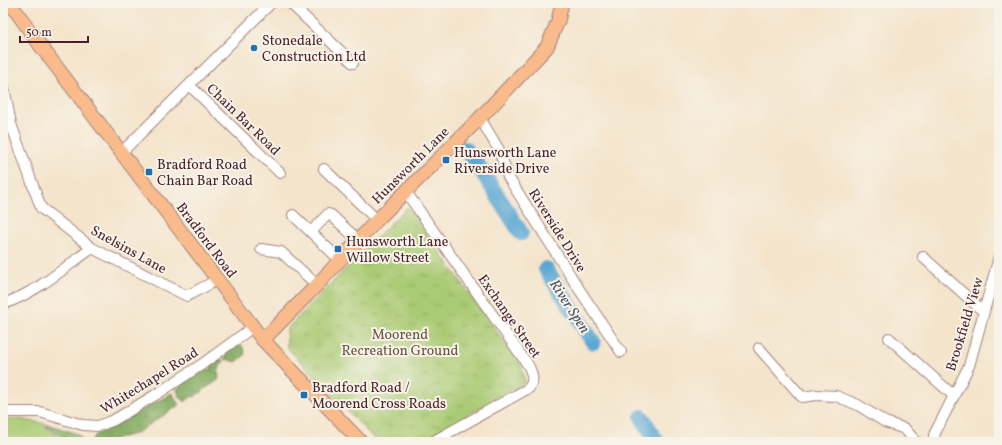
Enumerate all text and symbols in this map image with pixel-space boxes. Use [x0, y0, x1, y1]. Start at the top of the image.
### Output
scale bar [20, 18, 88, 44]
text: 50 m [26, 25, 52, 41]
place label: Stonedale Construction Ltd [262, 32, 366, 67]
marker: Stonedale Construction Ltd [249, 43, 259, 53]
street label: Chain Bar Road [202, 80, 284, 160]
street label: Hunsworth Lane [368, 123, 454, 209]
place label: Hunsworth Lane Riverside Drive [454, 144, 557, 179]
marker: Hunsworth Lane Riverside Drive [441, 155, 451, 165]
place label: Bradford Road Chain Bar Road [157, 156, 253, 191]
marker: Bradford Road Chain Bar Road [144, 167, 154, 177]
street label: Riverside Drive [523, 185, 590, 277]
street label: Bradford Road [171, 199, 240, 283]
street label: Snelsins Lane [87, 222, 170, 279]
place label: Hunsworth Lane Willow Street [346, 233, 449, 268]
marker: Hunsworth Lane Willow Street [333, 244, 343, 254]
street label: Exchange Street [473, 271, 545, 363]
street label: Brookfield View [942, 275, 989, 374]
water label: River Spen [543, 276, 594, 338]
park label: Moorend Recreation Ground [342, 326, 459, 361]
street label: Whitechapel Road [97, 343, 203, 419]
place label: Bradford Road / Moorend Cross Roads [312, 379, 446, 414]
marker: Bradford Road / Moorend Cross Roads [299, 390, 309, 400]

